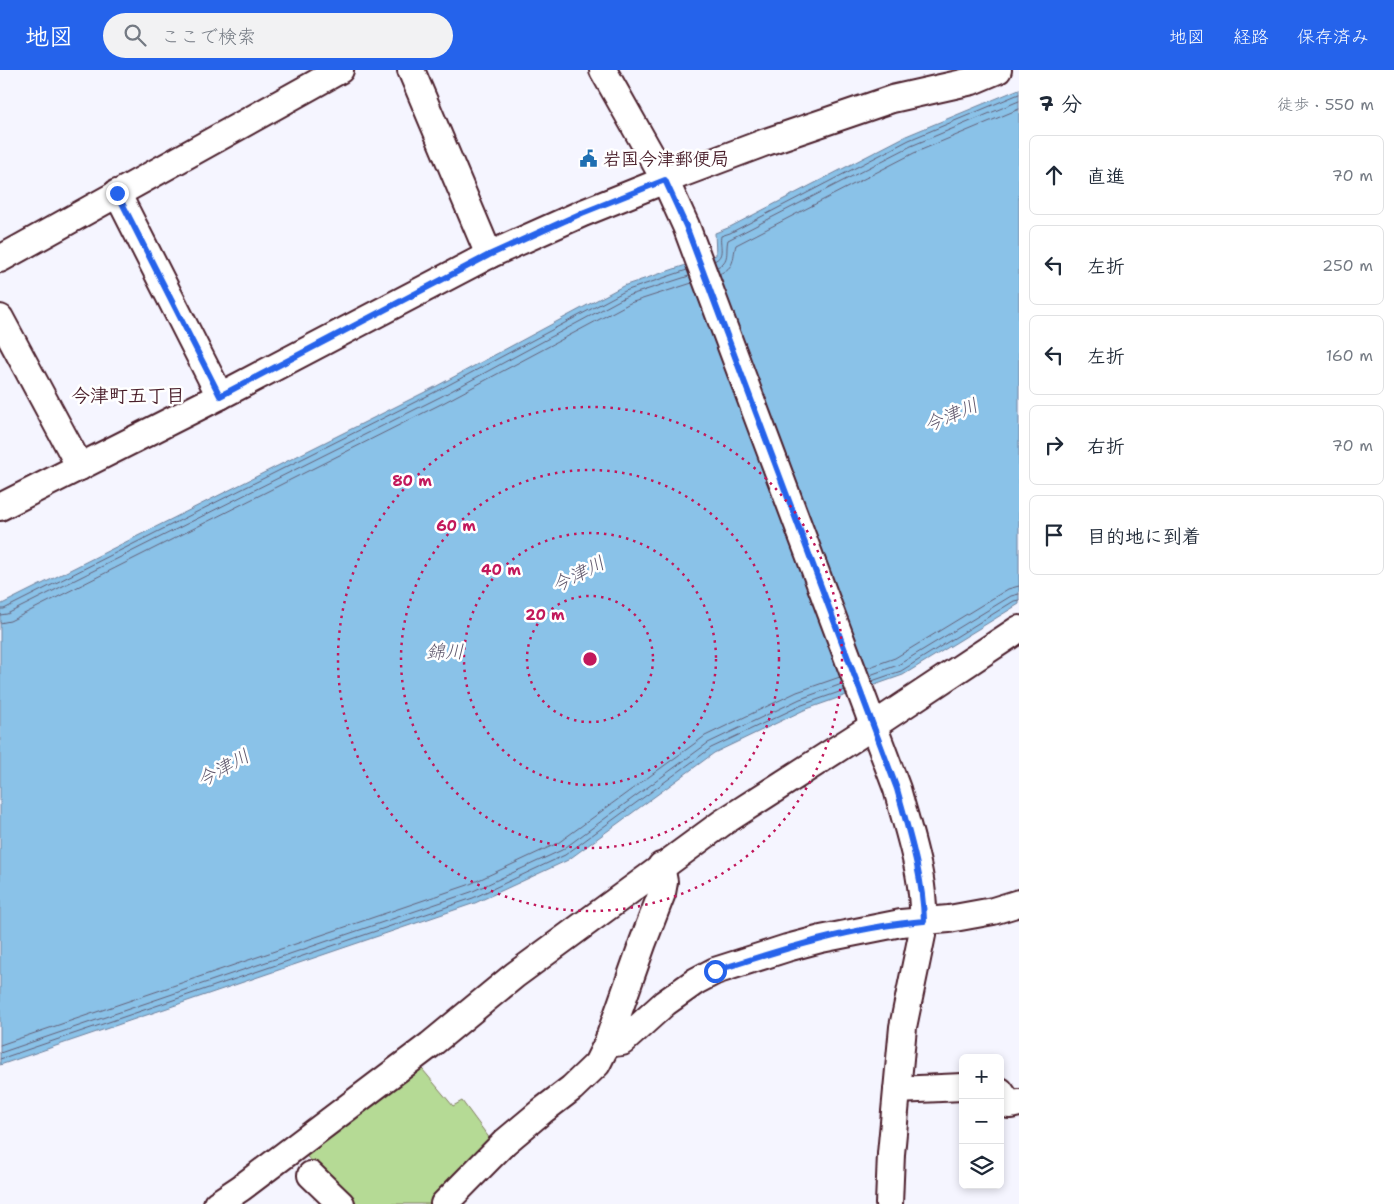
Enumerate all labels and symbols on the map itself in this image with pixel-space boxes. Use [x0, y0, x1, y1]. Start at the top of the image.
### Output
place label: 岩国今津郵便局 [603, 147, 729, 171]
public building icon: 岩国今津郵便局 [579, 149, 599, 169]
route end [106, 182, 129, 205]
district label: 今津町五丁目 [71, 383, 185, 408]
water label: 今津川 [920, 392, 982, 438]
text: 80 m [392, 471, 432, 491]
text: 60 m [436, 516, 476, 536]
water label: 今津川 [547, 550, 609, 598]
text: 40 m [481, 560, 521, 580]
text: 20 m [525, 605, 565, 625]
water label: 錦川 [426, 639, 464, 664]
centre of rings [581, 650, 599, 668]
water label: 今津川 [192, 743, 254, 793]
route start [704, 960, 727, 983]

